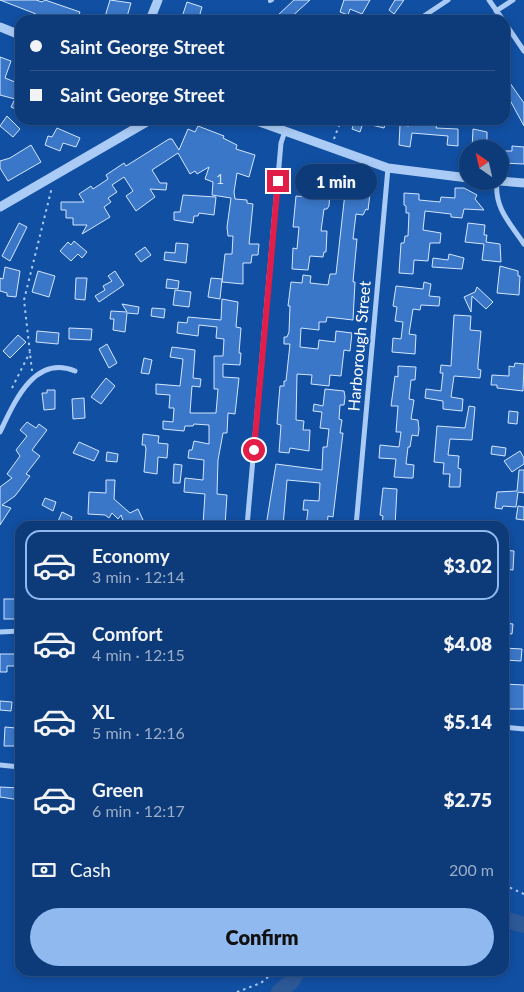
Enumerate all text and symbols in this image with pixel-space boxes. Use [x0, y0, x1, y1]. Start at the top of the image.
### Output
text: Saint George Street [60, 35, 225, 58]
text: Saint George Street [60, 83, 225, 106]
north arrow [459, 140, 509, 190]
map controls [459, 140, 509, 190]
callout: 1 min [296, 164, 378, 198]
house number: 1 [216, 170, 224, 187]
route end [267, 170, 289, 192]
text: 1 min [316, 172, 356, 191]
street label: Harborough Street [343, 280, 374, 412]
route start [243, 439, 265, 461]
icon: car [32, 543, 77, 588]
text: Economy [92, 544, 170, 567]
text: $3.02 [443, 554, 492, 577]
text: 3 min · 12:14 [92, 567, 185, 586]
icon: car [32, 621, 77, 666]
text: Comfort [92, 622, 163, 645]
text: $4.08 [443, 632, 492, 655]
text: 4 min · 12:15 [92, 645, 185, 664]
icon: car [32, 699, 77, 744]
text: XL [92, 700, 115, 723]
text: $5.14 [443, 710, 492, 733]
text: 5 min · 12:16 [92, 723, 185, 742]
icon: car [32, 777, 77, 822]
text: Green [92, 778, 143, 801]
text: $2.75 [443, 788, 492, 811]
text: 6 min · 12:17 [92, 801, 185, 820]
icon: cash [30, 856, 58, 884]
text: Cash [70, 858, 111, 881]
text: 200 m [449, 860, 494, 879]
button: Confirm [30, 908, 494, 966]

